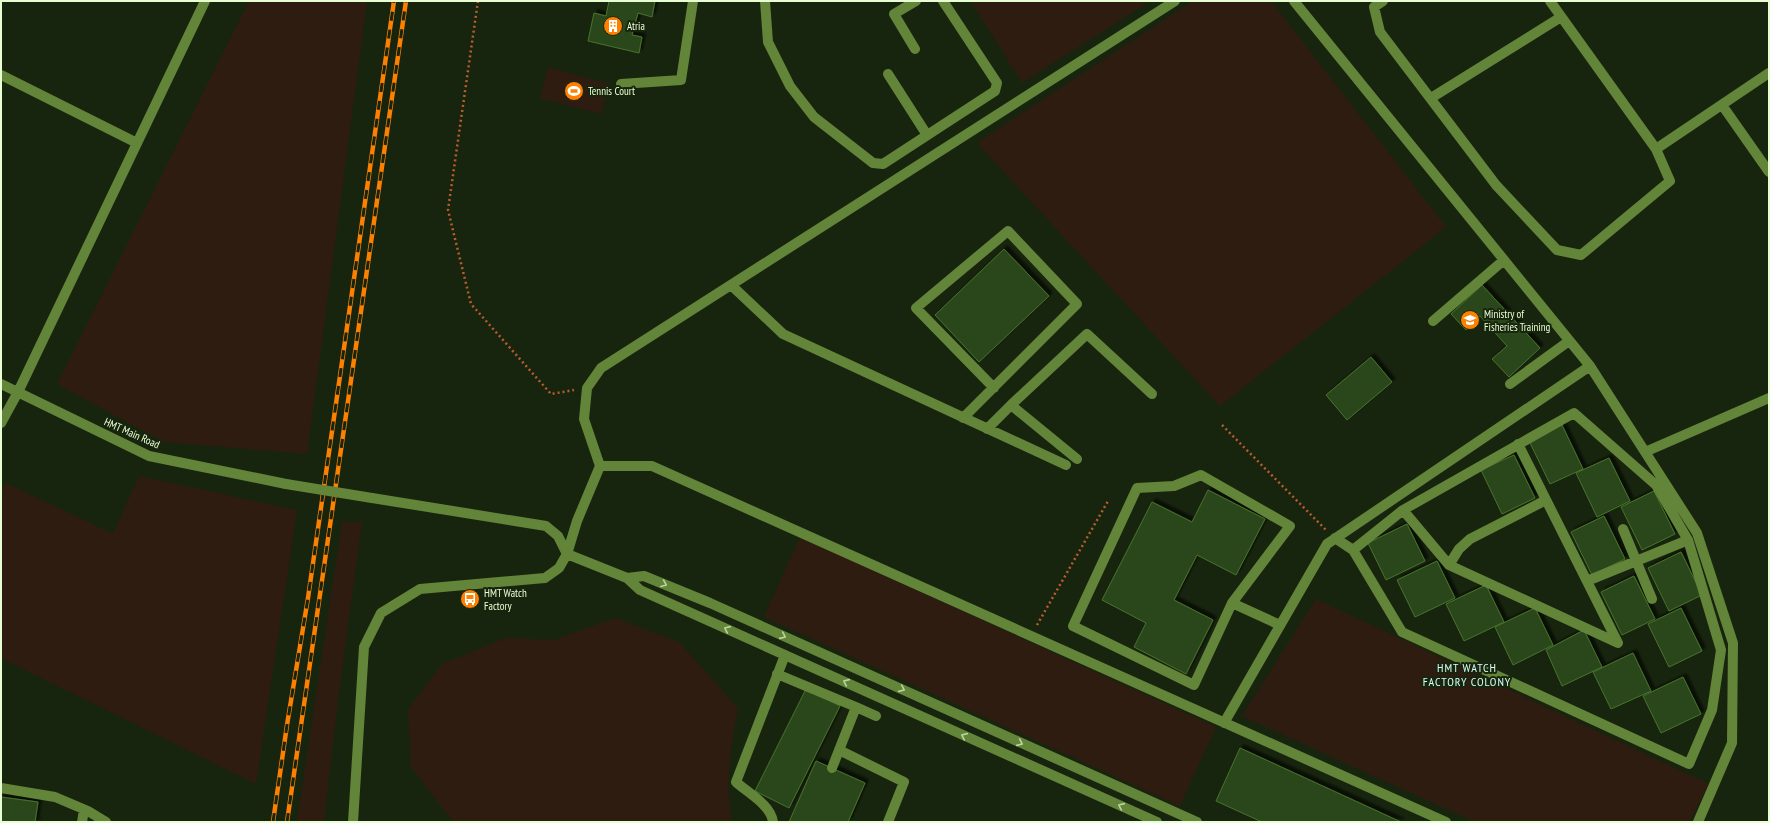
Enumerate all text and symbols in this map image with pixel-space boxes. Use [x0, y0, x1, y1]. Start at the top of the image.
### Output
building icon: Atria [602, 15, 624, 37]
place label: Atria [627, 19, 645, 33]
sports icon: Tennis Court [563, 80, 585, 102]
place label: Tennis Court [588, 84, 635, 98]
place label: Ministry of Fisheries Training [1484, 307, 1551, 334]
school or university icon: Ministry of Fisheries Training [1459, 309, 1481, 331]
street label: HMT Main Road [102, 414, 162, 452]
one-way arrow [660, 580, 667, 588]
place label: HMT Watch Factory [484, 586, 527, 613]
bus stop icon: HMT Watch Factory [459, 588, 481, 610]
one-way arrow [724, 626, 731, 634]
one-way arrow [779, 631, 787, 639]
district label: HMT WATCH FACTORY COLONY [1423, 660, 1511, 689]
one-way arrow [842, 679, 849, 687]
one-way arrow [897, 684, 905, 692]
one-way arrow [961, 732, 968, 740]
one-way arrow [1017, 738, 1024, 746]
one-way arrow [1118, 803, 1126, 811]

